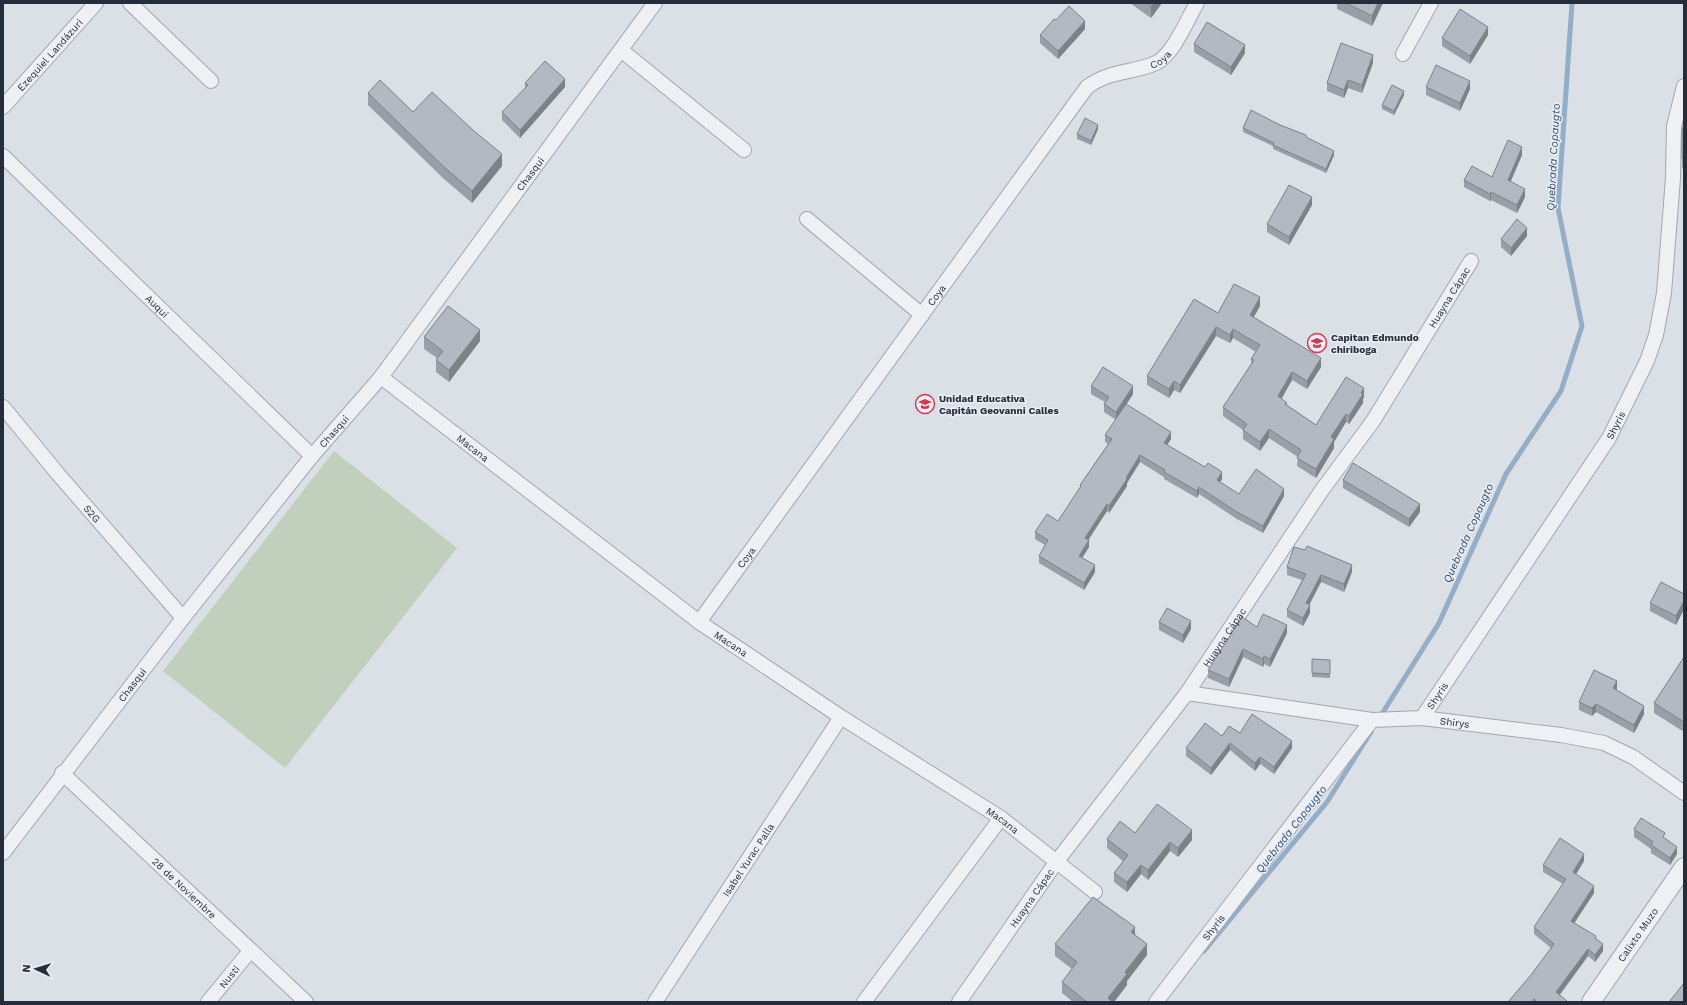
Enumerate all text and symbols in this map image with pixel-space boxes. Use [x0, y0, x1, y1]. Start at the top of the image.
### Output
street label: Ezequiel Landázuri [15, 17, 85, 93]
street label: Coya [1148, 48, 1174, 71]
water label: Quebrada Copaugto [1544, 103, 1563, 211]
street label: Chasqui [514, 155, 546, 193]
street label: Huayna Cápac [1427, 265, 1472, 330]
street label: Coya [925, 282, 948, 308]
street label: Auqui [143, 292, 171, 320]
school or university icon: Capitan Edmundo chiriboga [1306, 332, 1328, 354]
place label: Capitan Edmundo chiriboga [1331, 332, 1419, 355]
school or university icon: Unidad Educativa Capitán Geovanni Calles [914, 393, 936, 415]
place label: Unidad Educativa Capitán Geovanni Calles [939, 393, 1059, 416]
street label: Shyris [1604, 410, 1627, 441]
street label: Chasqui [317, 413, 351, 450]
street label: Macana [454, 432, 491, 464]
water label: Quebrada Copaugto [1441, 481, 1496, 585]
street label: S2G [81, 503, 102, 525]
street label: Coya [735, 545, 758, 570]
street label: Huayna Cápac [1201, 605, 1248, 669]
street label: Macana [712, 629, 750, 659]
street label: Chasqui [116, 666, 149, 704]
street label: Shyris [1425, 680, 1450, 711]
street label: Shirys [1439, 715, 1470, 730]
water label: Quebrada Copaugto [1253, 783, 1330, 876]
street label: Macana [984, 805, 1021, 836]
street label: Isabel Yurac Palla [720, 821, 776, 899]
street label: 28 de Noviembre [150, 856, 218, 921]
street label: Huayna Cápac [1008, 866, 1056, 930]
street label: Calixto Muzo [1615, 906, 1660, 964]
street label: Shyris [1200, 913, 1227, 943]
north arrow [16, 949, 56, 989]
street label: Nusti [217, 963, 242, 990]
text: N [20, 964, 33, 973]

